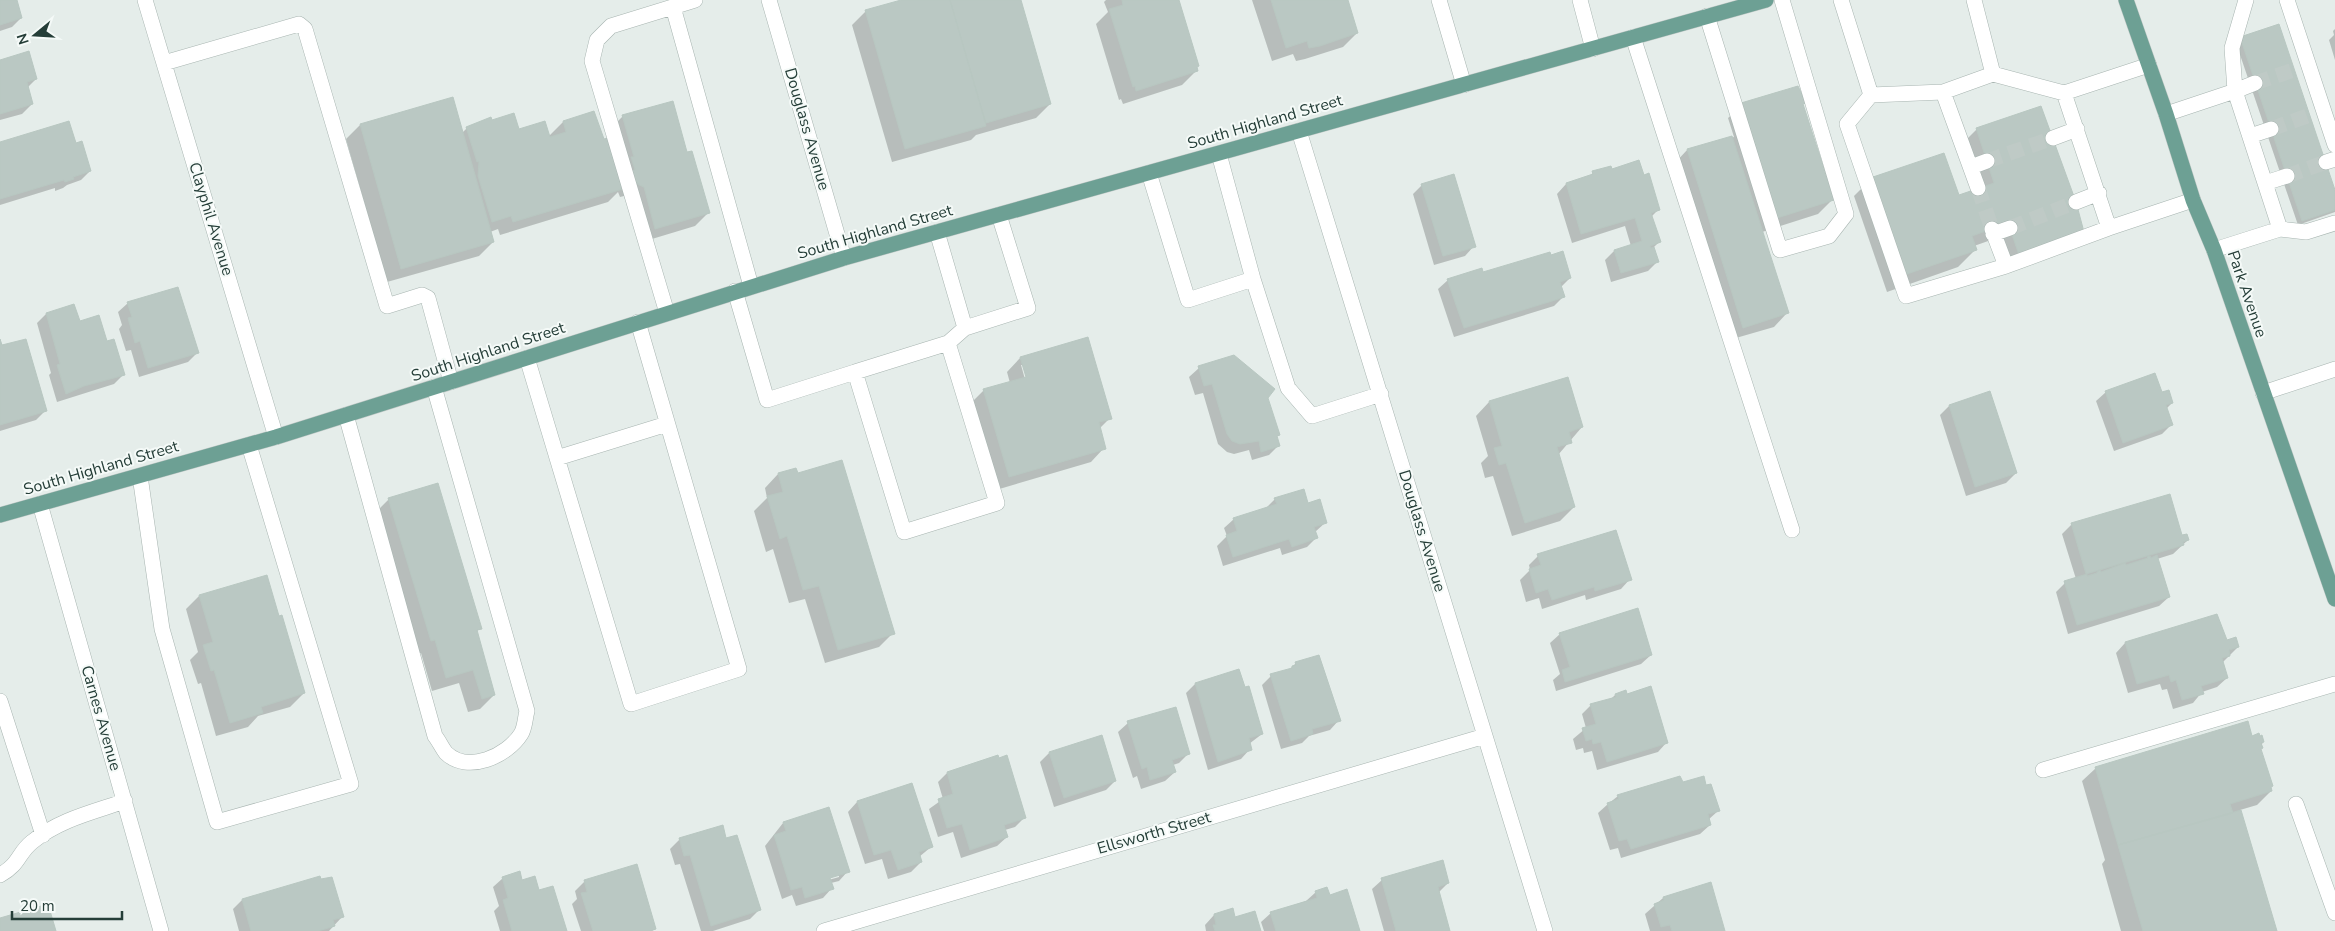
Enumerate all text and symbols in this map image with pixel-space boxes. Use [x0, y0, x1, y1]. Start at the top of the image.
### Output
north arrow [10, 10, 60, 60]
text: N [12, 31, 34, 47]
street label: Douglass Avenue [779, 65, 835, 193]
street label: South Highland Street [1185, 89, 1345, 155]
street label: Clayphil Avenue [183, 160, 239, 278]
street label: South Highland Street [795, 199, 955, 265]
street label: Park Avenue [2222, 248, 2272, 340]
street label: South Highland Street [408, 317, 568, 387]
street label: South Highland Street [21, 435, 181, 501]
street label: Douglass Avenue [1393, 467, 1451, 595]
street label: Carnes Avenue [75, 663, 127, 773]
street label: Ellsworth Street [1095, 806, 1214, 860]
scale bar [12, 888, 122, 920]
text: 20 m [20, 896, 55, 916]

